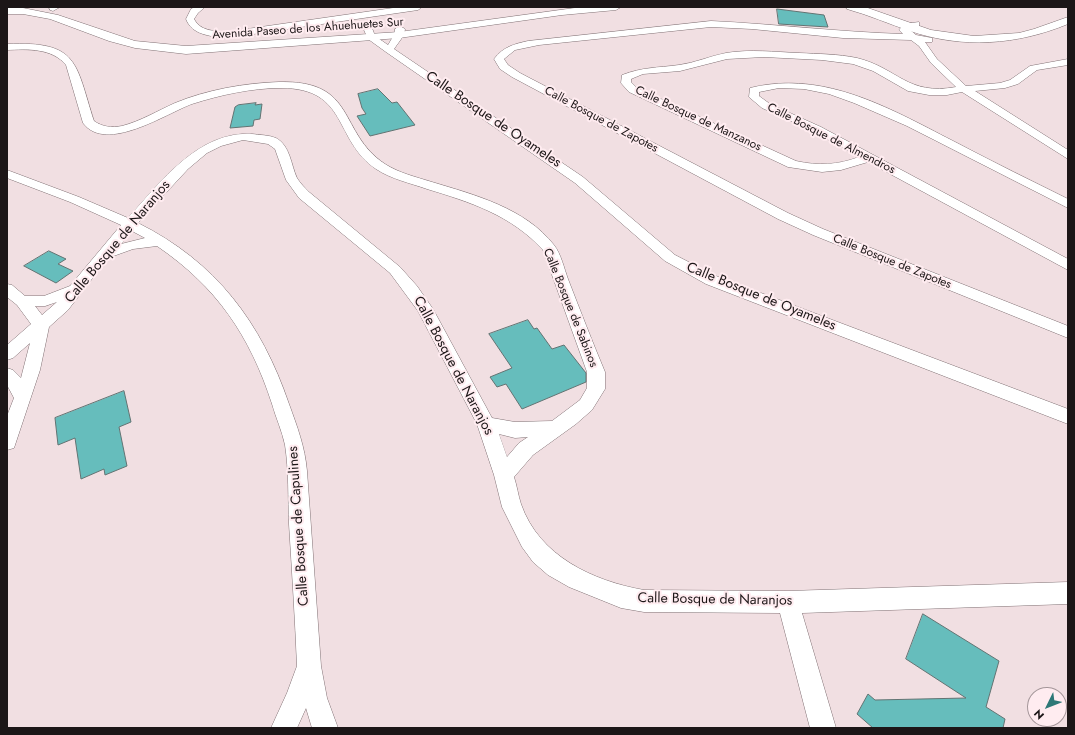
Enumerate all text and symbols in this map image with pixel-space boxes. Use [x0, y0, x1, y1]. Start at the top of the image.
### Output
street label: Avenida Paseo de los Ahuehuetes Sur [212, 15, 404, 43]
street label: Calle Bosque de Oyameles [422, 68, 564, 172]
street label: Calle Bosque de Manzanos [633, 83, 763, 155]
street label: Calle Bosque de Zapotes [542, 84, 660, 156]
street label: Calle Bosque de Almendros [765, 100, 897, 178]
street label: Calle Bosque de Naranjos [62, 177, 174, 307]
street label: Calle Bosque de Zapotes [831, 232, 953, 292]
street label: Calle Bosque de Sabinos [540, 246, 600, 370]
street label: Calle Bosque de Oyameles [684, 259, 838, 335]
street label: Calle Bosque de Naranjos [409, 294, 497, 438]
street label: Calle Bosque de Capulines [285, 446, 313, 606]
street label: Calle Bosque de Naranjos [638, 590, 792, 610]
north arrow [1027, 687, 1067, 727]
text: N [1030, 706, 1048, 723]

